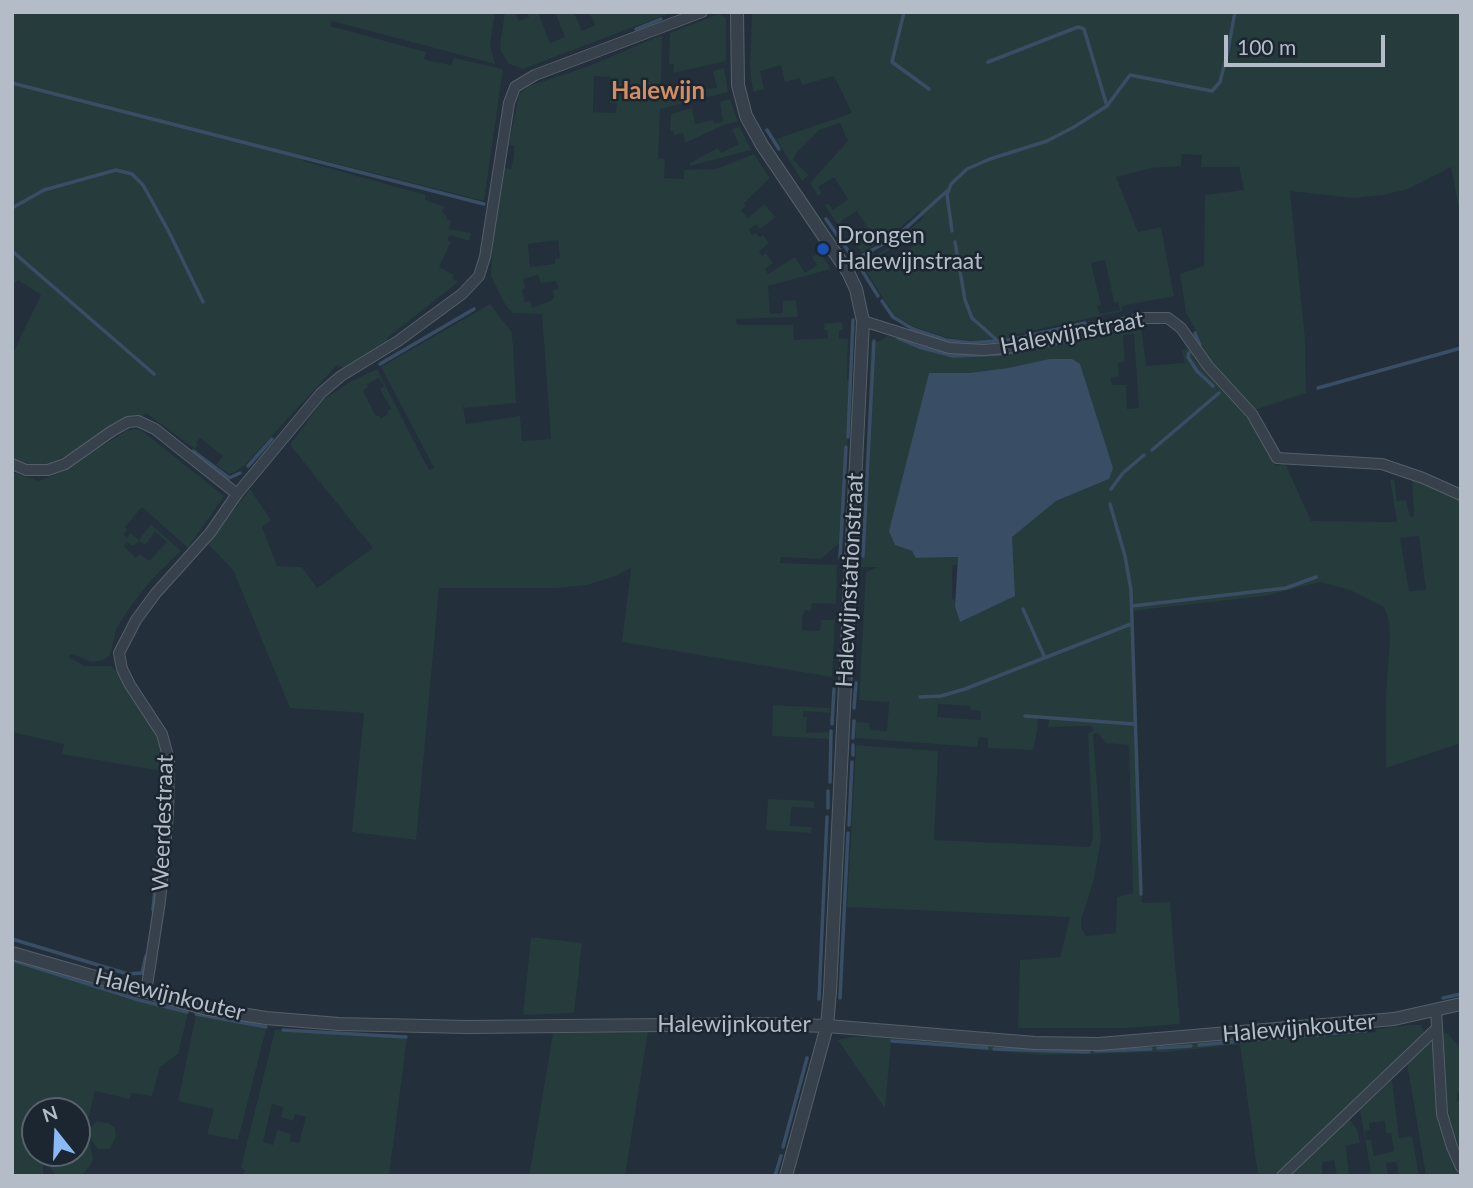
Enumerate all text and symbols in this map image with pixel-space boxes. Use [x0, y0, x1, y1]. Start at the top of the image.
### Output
scale bar [1228, 21, 1389, 65]
text: 100 m [1237, 34, 1296, 59]
district label: Halewijn [611, 77, 705, 105]
place label: Drongen Halewijnstraat [837, 222, 982, 276]
marker: Drongen Halewijnstraat [815, 241, 831, 257]
street label: Halewijnstraat [998, 306, 1146, 360]
street label: Halewijnstationstraat [831, 472, 869, 688]
street label: Weerdestraat [147, 754, 179, 892]
street label: Halewijnkouter [92, 963, 248, 1027]
street label: Halewijnkouter [1221, 1008, 1377, 1048]
street label: Halewijnkouter [657, 1011, 811, 1039]
north arrow [21, 1097, 91, 1167]
text: N [39, 1100, 60, 1127]

